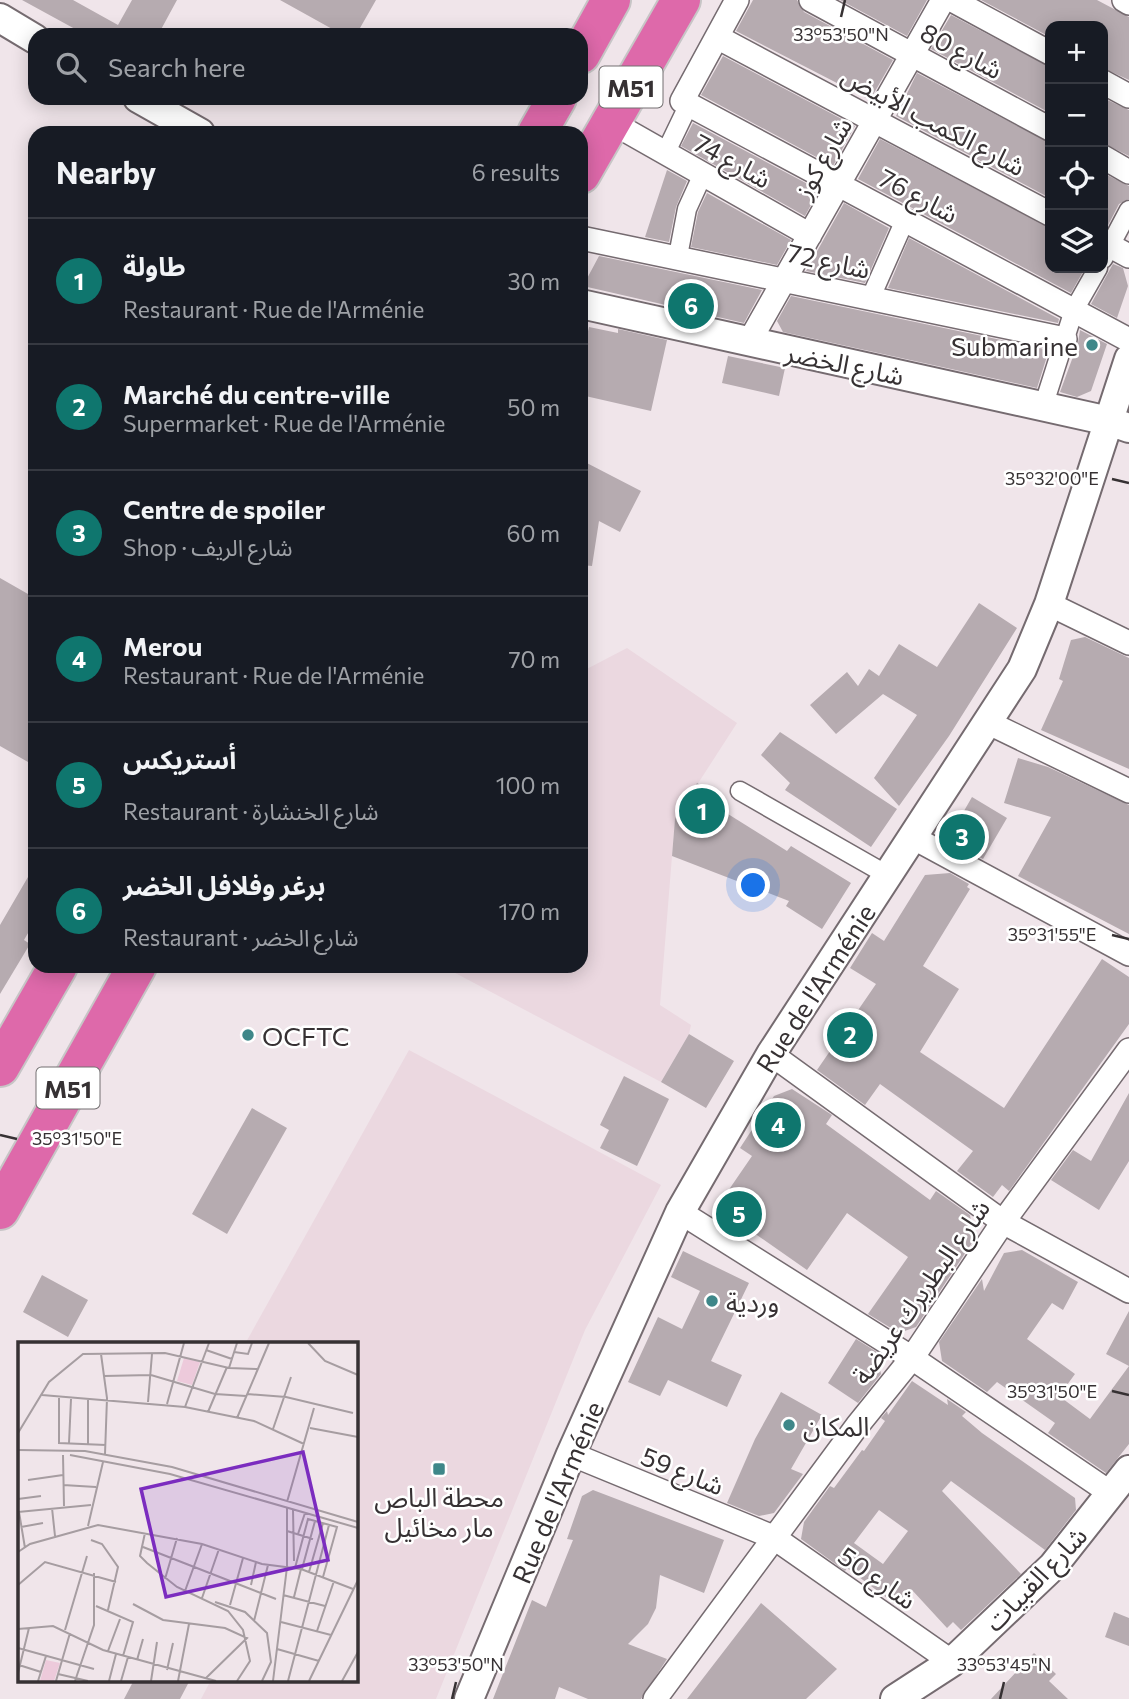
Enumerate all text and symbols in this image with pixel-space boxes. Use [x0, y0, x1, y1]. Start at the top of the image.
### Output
street label: شارع 80 [913, 16, 1008, 89]
map controls [1045, 21, 1108, 273]
button: + [1045, 21, 1108, 84]
text: 33°53'50"N [793, 23, 889, 45]
search box [28, 28, 588, 105]
icon: search [52, 48, 90, 86]
text: Search here [108, 51, 246, 82]
street label: شارع الكمب الأبيض [835, 59, 1031, 186]
road number: M51 [600, 66, 662, 108]
button: − [1045, 84, 1108, 147]
street label: شارع كوز [786, 111, 862, 206]
street label: شارع 74 [687, 126, 777, 198]
button: locate [1045, 147, 1108, 210]
text: Nearby [56, 153, 156, 190]
text: 6 results [472, 158, 560, 186]
street label: شارع 76 [872, 161, 964, 233]
button: layers [1045, 210, 1108, 273]
street label: شارع 72 [784, 236, 873, 289]
text: طاولة [123, 250, 186, 281]
text: 1 [74, 267, 84, 295]
text: 30 m [507, 267, 560, 295]
pin: 6 [668, 280, 714, 332]
text: Restaurant · Rue de l'Arménie [123, 295, 425, 323]
place label: Submarine [951, 330, 1078, 361]
street label: شارع الخضر [781, 335, 907, 396]
marker: Submarine [1084, 337, 1100, 353]
text: Marché du centre-ville [123, 378, 390, 409]
text: 2 [72, 393, 86, 421]
text: 50 m [507, 393, 560, 421]
text: Supermarket · Rue de l'Arménie [123, 409, 445, 437]
text: 35°32'00"E [1005, 467, 1099, 489]
text: Centre de spoiler [123, 493, 325, 524]
text: 3 [72, 519, 86, 547]
text: 60 m [507, 519, 560, 547]
text: Shop · شارع الريف [123, 533, 293, 561]
text: Merou [123, 630, 202, 661]
text: 4 [72, 645, 86, 673]
text: 70 m [508, 645, 560, 673]
text: Restaurant · Rue de l'Arménie [123, 661, 425, 689]
text: أستريكس [123, 743, 236, 774]
text: 5 [72, 771, 86, 799]
text: 100 m [496, 771, 560, 799]
pin: 1 [679, 785, 725, 837]
text: Restaurant · شارع الخنشارة [123, 797, 379, 825]
pin: 3 [939, 811, 985, 863]
your location [736, 868, 770, 902]
text: برغر وفلافل الخضر [123, 869, 326, 900]
text: 6 [72, 897, 86, 925]
text: 170 m [499, 897, 560, 925]
street label: Rue de l'Arménie [749, 898, 881, 1078]
text: Restaurant · شارع الخضر [123, 923, 359, 951]
text: 35°31'55"E [1008, 923, 1096, 945]
pin: 2 [827, 1009, 873, 1061]
place label: OCFTC [262, 1020, 350, 1051]
marker: OCFTC [240, 1027, 256, 1043]
road number: M51 [36, 1068, 100, 1108]
pin: 4 [755, 1099, 801, 1151]
text: 35°31'50"E [32, 1127, 122, 1149]
pin: 5 [716, 1188, 762, 1240]
street label: شارع البطريرك عريضة [845, 1193, 999, 1392]
place label: وردية [726, 1286, 779, 1318]
marker: وردية [704, 1293, 720, 1309]
inset map [18, 1342, 357, 1682]
text: 35°31'50"E [1007, 1380, 1097, 1402]
street label: Rue de l'Arménie [505, 1396, 609, 1588]
place label: المكان [803, 1410, 870, 1442]
marker: المكان [781, 1417, 797, 1433]
street label: شارع 59 [635, 1439, 729, 1505]
marker: محطة الباص مار مخائيل [431, 1461, 447, 1477]
place label: محطة الباص مار مخائيل [374, 1481, 504, 1543]
street label: شارع القبيات [977, 1519, 1096, 1640]
street label: شارع 50 [830, 1539, 923, 1619]
text: 33°53'50"N [408, 1653, 504, 1675]
text: 33°53'45"N [957, 1653, 1051, 1675]

